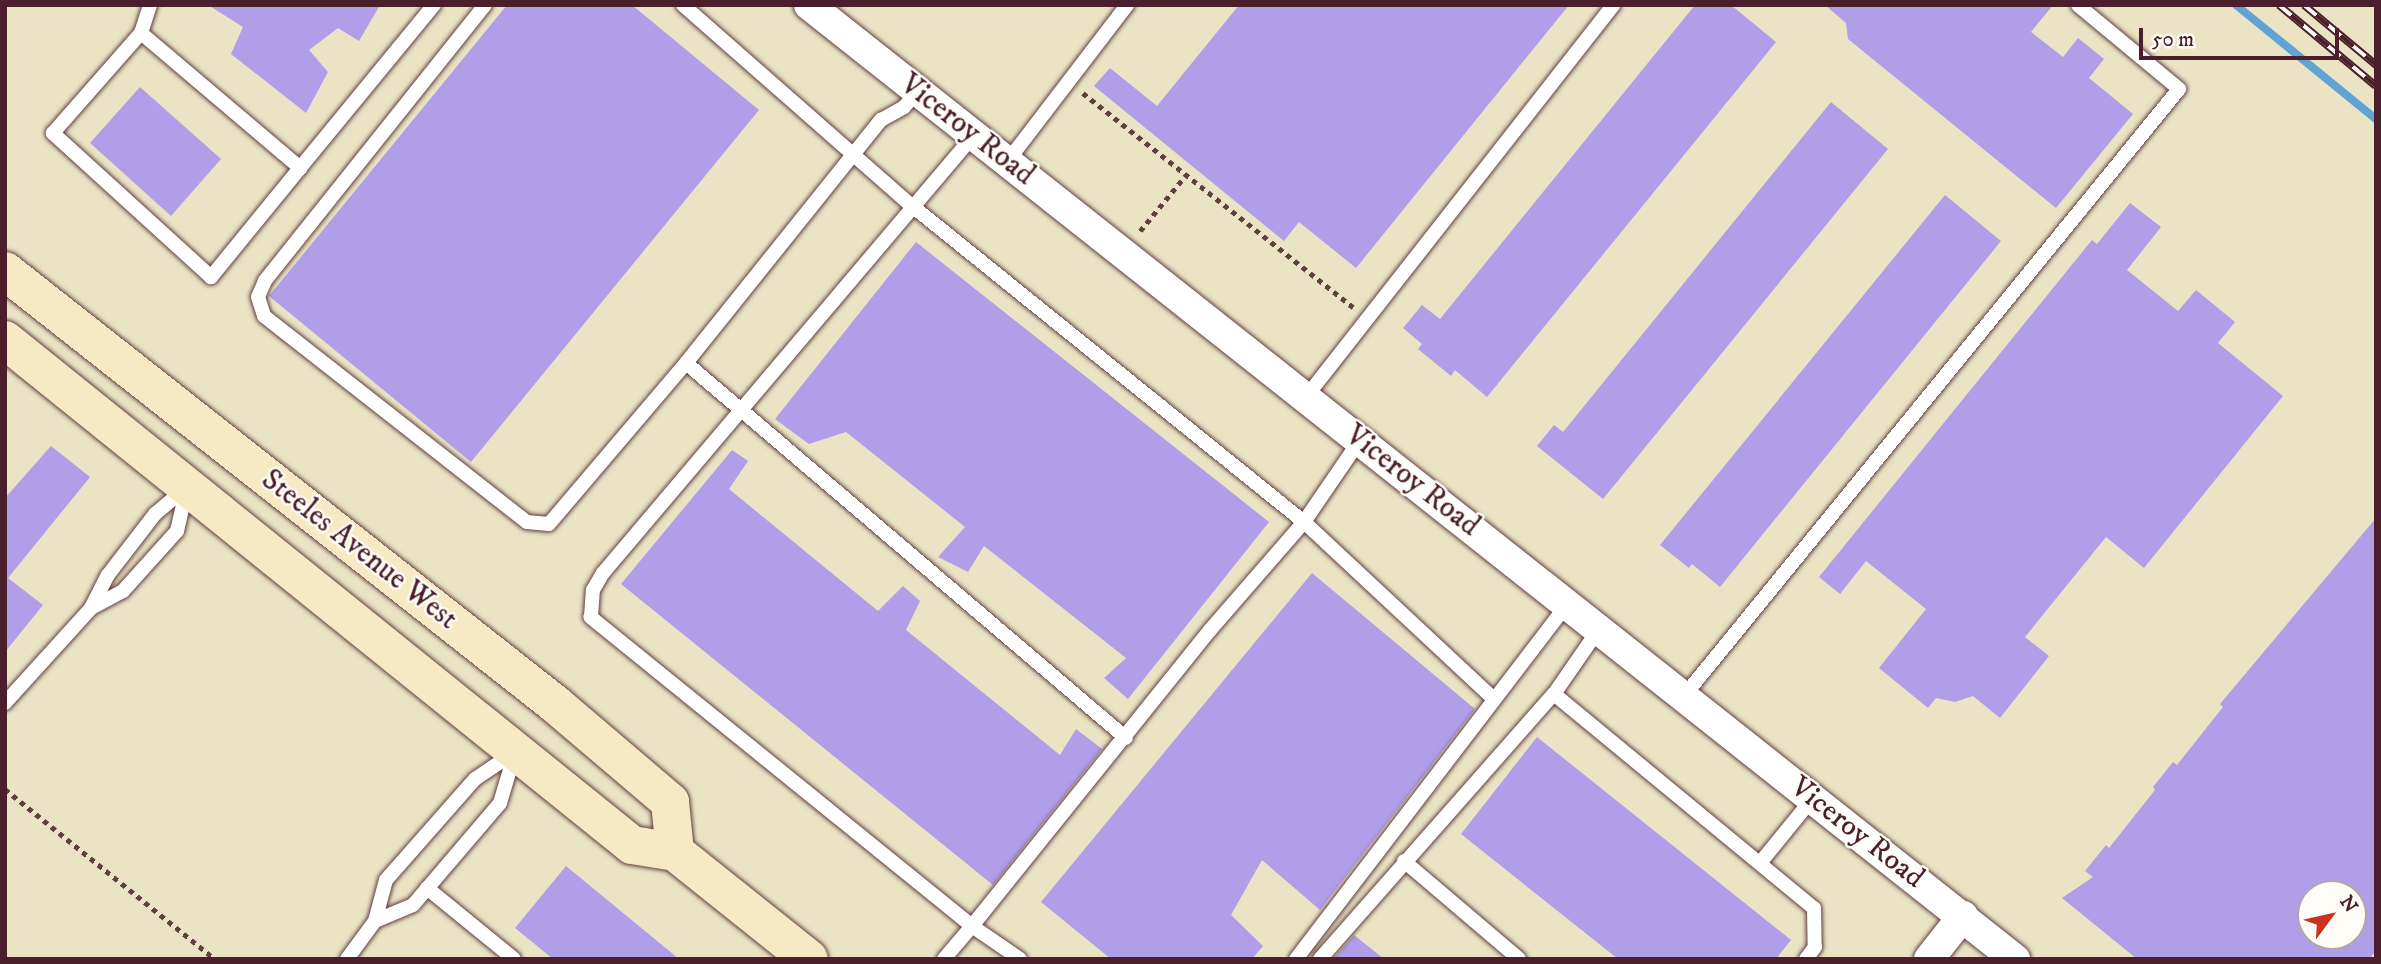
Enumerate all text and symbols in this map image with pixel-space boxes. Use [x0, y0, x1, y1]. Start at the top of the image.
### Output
scale bar [2143, 14, 2342, 58]
text: 50 m [2152, 27, 2194, 53]
street label: Viceroy Road [893, 66, 1041, 194]
street label: Viceroy Road [1338, 417, 1486, 545]
street label: Steeles Avenue West [254, 462, 464, 638]
street label: Viceroy Road [1783, 769, 1931, 897]
north arrow [2297, 880, 2367, 950]
text: N [2334, 892, 2362, 917]

